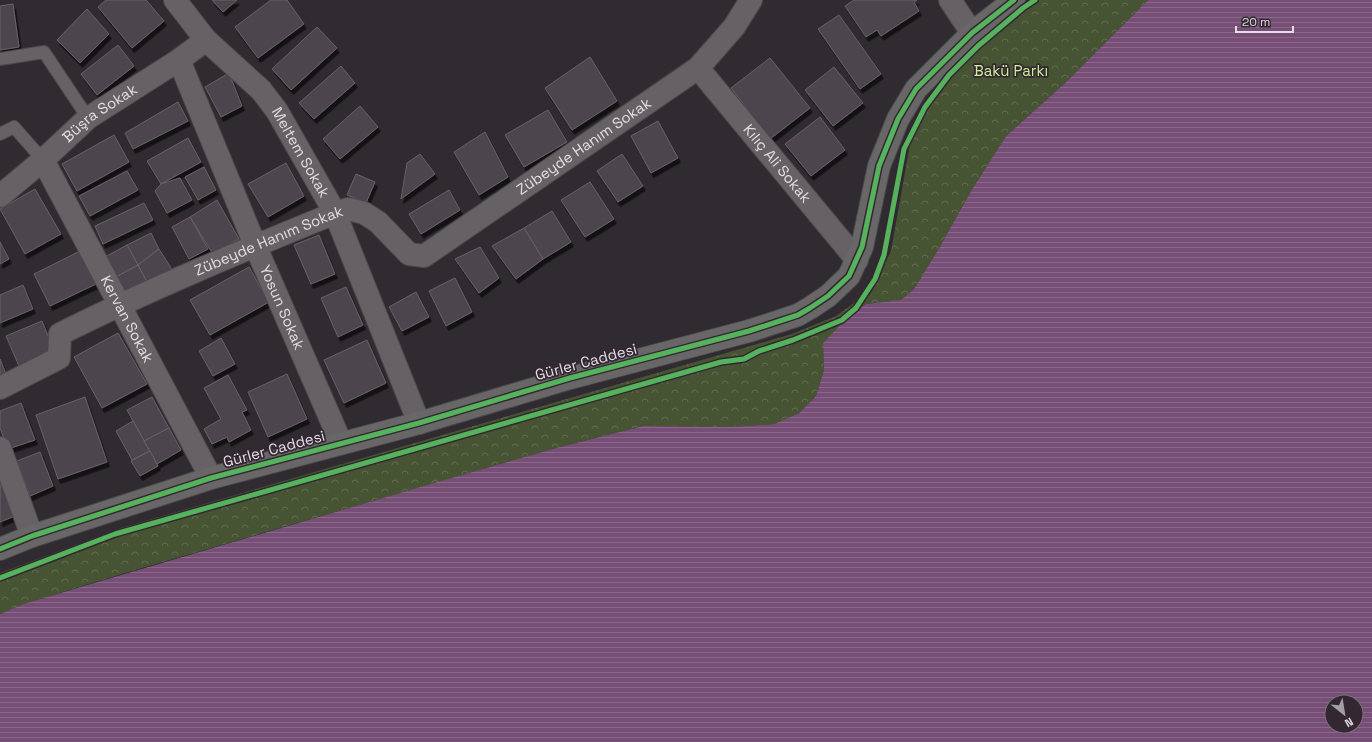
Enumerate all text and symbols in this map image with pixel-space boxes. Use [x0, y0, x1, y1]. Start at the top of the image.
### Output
scale bar [1236, 8, 1293, 34]
text: 20 m [1242, 14, 1270, 30]
park label: Bakü Parkı [974, 61, 1048, 80]
street label: Büşra Sokak [58, 79, 140, 146]
street label: Zübeyde Hanım Sokak [513, 93, 655, 199]
street label: Meltem Sokak [268, 104, 334, 201]
street label: Kılıç Ali Sokak [739, 120, 816, 206]
street label: Zübeyde Hanım Sokak [191, 201, 345, 280]
street label: Yosun Sokak [256, 262, 309, 352]
street label: Kervan Sokak [97, 272, 158, 366]
street label: Gürler Caddesi [533, 339, 639, 384]
street label: Gürler Caddesi [221, 426, 327, 471]
north arrow [1324, 694, 1364, 734]
text: N [1342, 715, 1356, 731]

